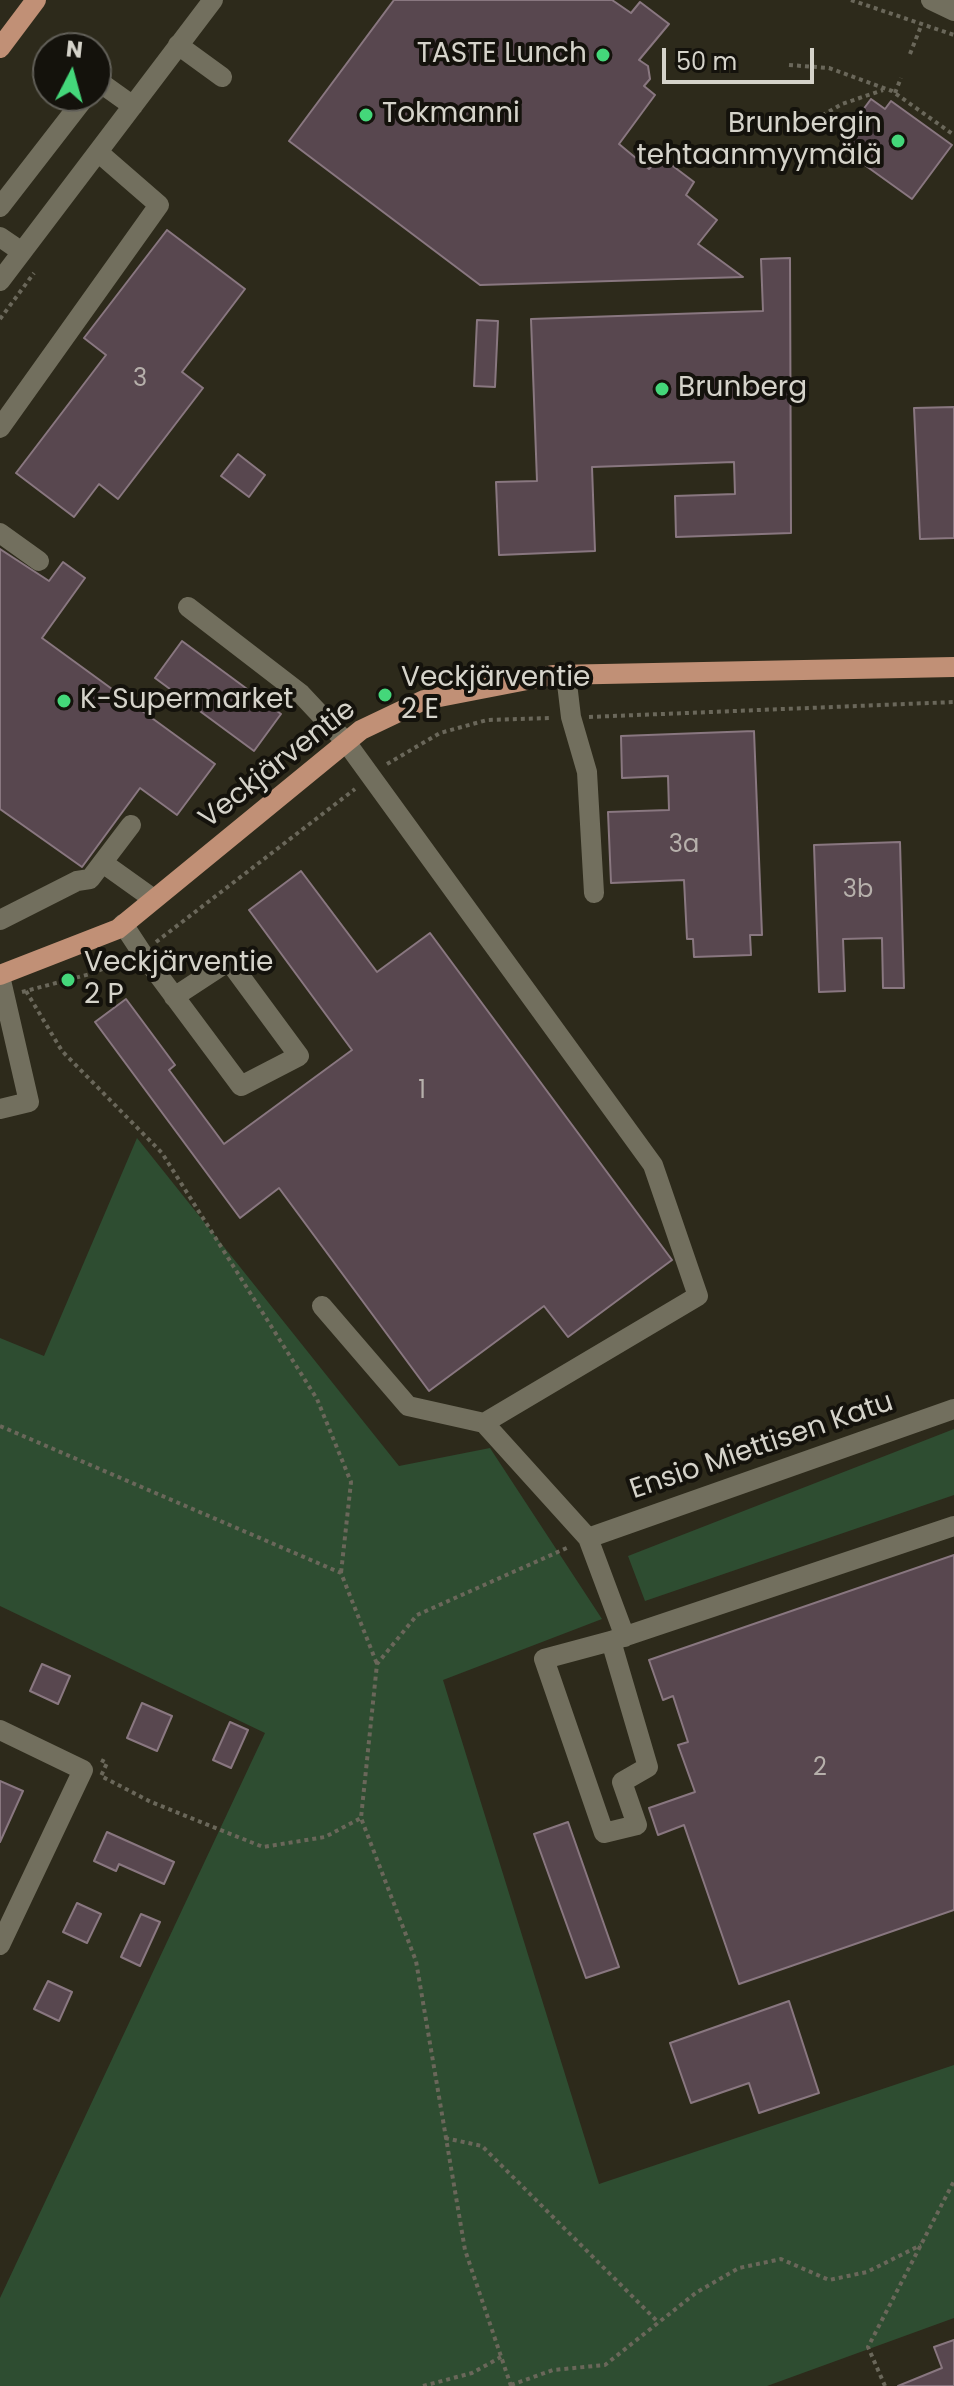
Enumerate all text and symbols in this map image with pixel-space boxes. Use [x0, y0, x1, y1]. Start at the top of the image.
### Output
north arrow [32, 32, 112, 112]
scale bar [666, 32, 818, 82]
text: N [64, 33, 84, 66]
place label: TASTE Lunch [417, 38, 587, 72]
text: 50 m [676, 45, 737, 78]
marker: TASTE Lunch [594, 46, 612, 64]
place label: Tokmanni [382, 98, 520, 132]
marker: Tokmanni [357, 106, 375, 124]
place label: Brunbergin tehtaanmyymälä [637, 108, 882, 174]
marker: Brunbergin tehtaanmyymälä [889, 132, 907, 150]
house number: 3 [133, 366, 147, 394]
place label: Brunberg [678, 372, 807, 406]
marker: Brunberg [653, 380, 671, 398]
place label: Veckjärventie 2 E [401, 662, 590, 728]
place label: K-Supermarket [80, 684, 293, 718]
marker: Veckjärventie 2 E [376, 686, 394, 704]
marker: K-Supermarket [55, 692, 73, 710]
street label: Veckjärventie [193, 693, 363, 837]
house number: 3a [669, 832, 699, 860]
house number: 3b [843, 877, 873, 905]
place label: Veckjärventie 2 P [84, 947, 273, 1013]
marker: Veckjärventie 2 P [59, 971, 77, 989]
house number: 1 [418, 1078, 426, 1106]
street label: Ensio Miettisen Katu [626, 1386, 898, 1508]
house number: 2 [813, 1755, 827, 1783]

